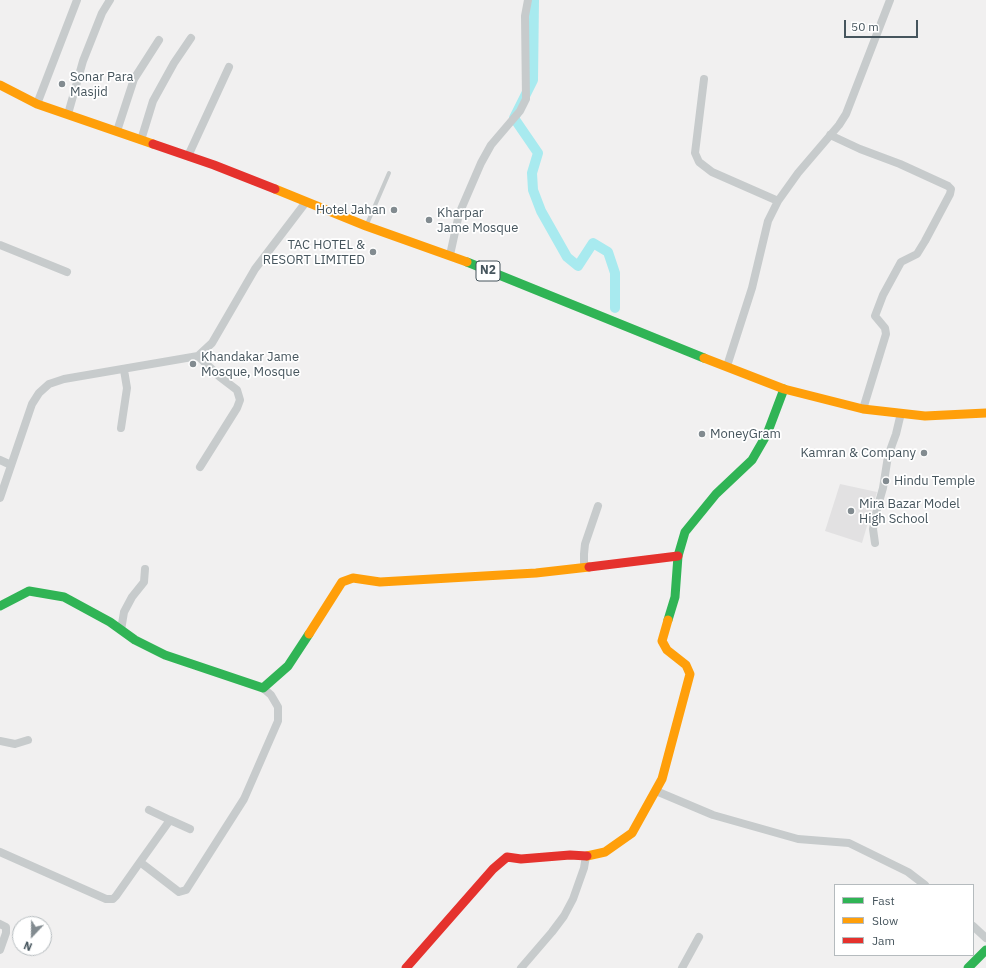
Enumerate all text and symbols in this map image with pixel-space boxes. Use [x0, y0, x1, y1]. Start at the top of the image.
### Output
scale bar [846, 12, 920, 38]
text: 50 m [851, 19, 879, 34]
place label: Sonar Para Masjid [70, 69, 133, 100]
marker: Sonar Para Masjid [57, 79, 67, 89]
place label: Hotel Jahan [316, 202, 386, 218]
marker: Hotel Jahan [389, 205, 399, 215]
place label: Kharpar Jame Mosque [437, 205, 518, 236]
marker: Kharpar Jame Mosque [424, 215, 434, 225]
place label: TAC HOTEL & RESORT LIMITED [263, 237, 365, 268]
marker: TAC HOTEL & RESORT LIMITED [368, 247, 378, 257]
road number: N2 [476, 261, 500, 281]
place label: Khandakar Jame Mosque, Mosque [201, 349, 300, 380]
marker: Khandakar Jame Mosque, Mosque [188, 359, 198, 369]
place label: MoneyGram [710, 426, 781, 442]
marker: MoneyGram [697, 429, 707, 439]
place label: Kamran & Company [801, 445, 916, 461]
marker: Kamran & Company [919, 448, 929, 458]
place label: Hindu Temple [894, 473, 975, 489]
marker: Hindu Temple [881, 476, 891, 486]
place label: Mira Bazar Model High School [859, 496, 960, 527]
marker: Mira Bazar Model High School [846, 506, 856, 516]
legend [834, 884, 974, 956]
text: Fast [872, 893, 895, 908]
text: Slow [872, 913, 898, 928]
north arrow [12, 916, 52, 956]
text: Jam [872, 933, 895, 948]
text: N [22, 938, 34, 954]

